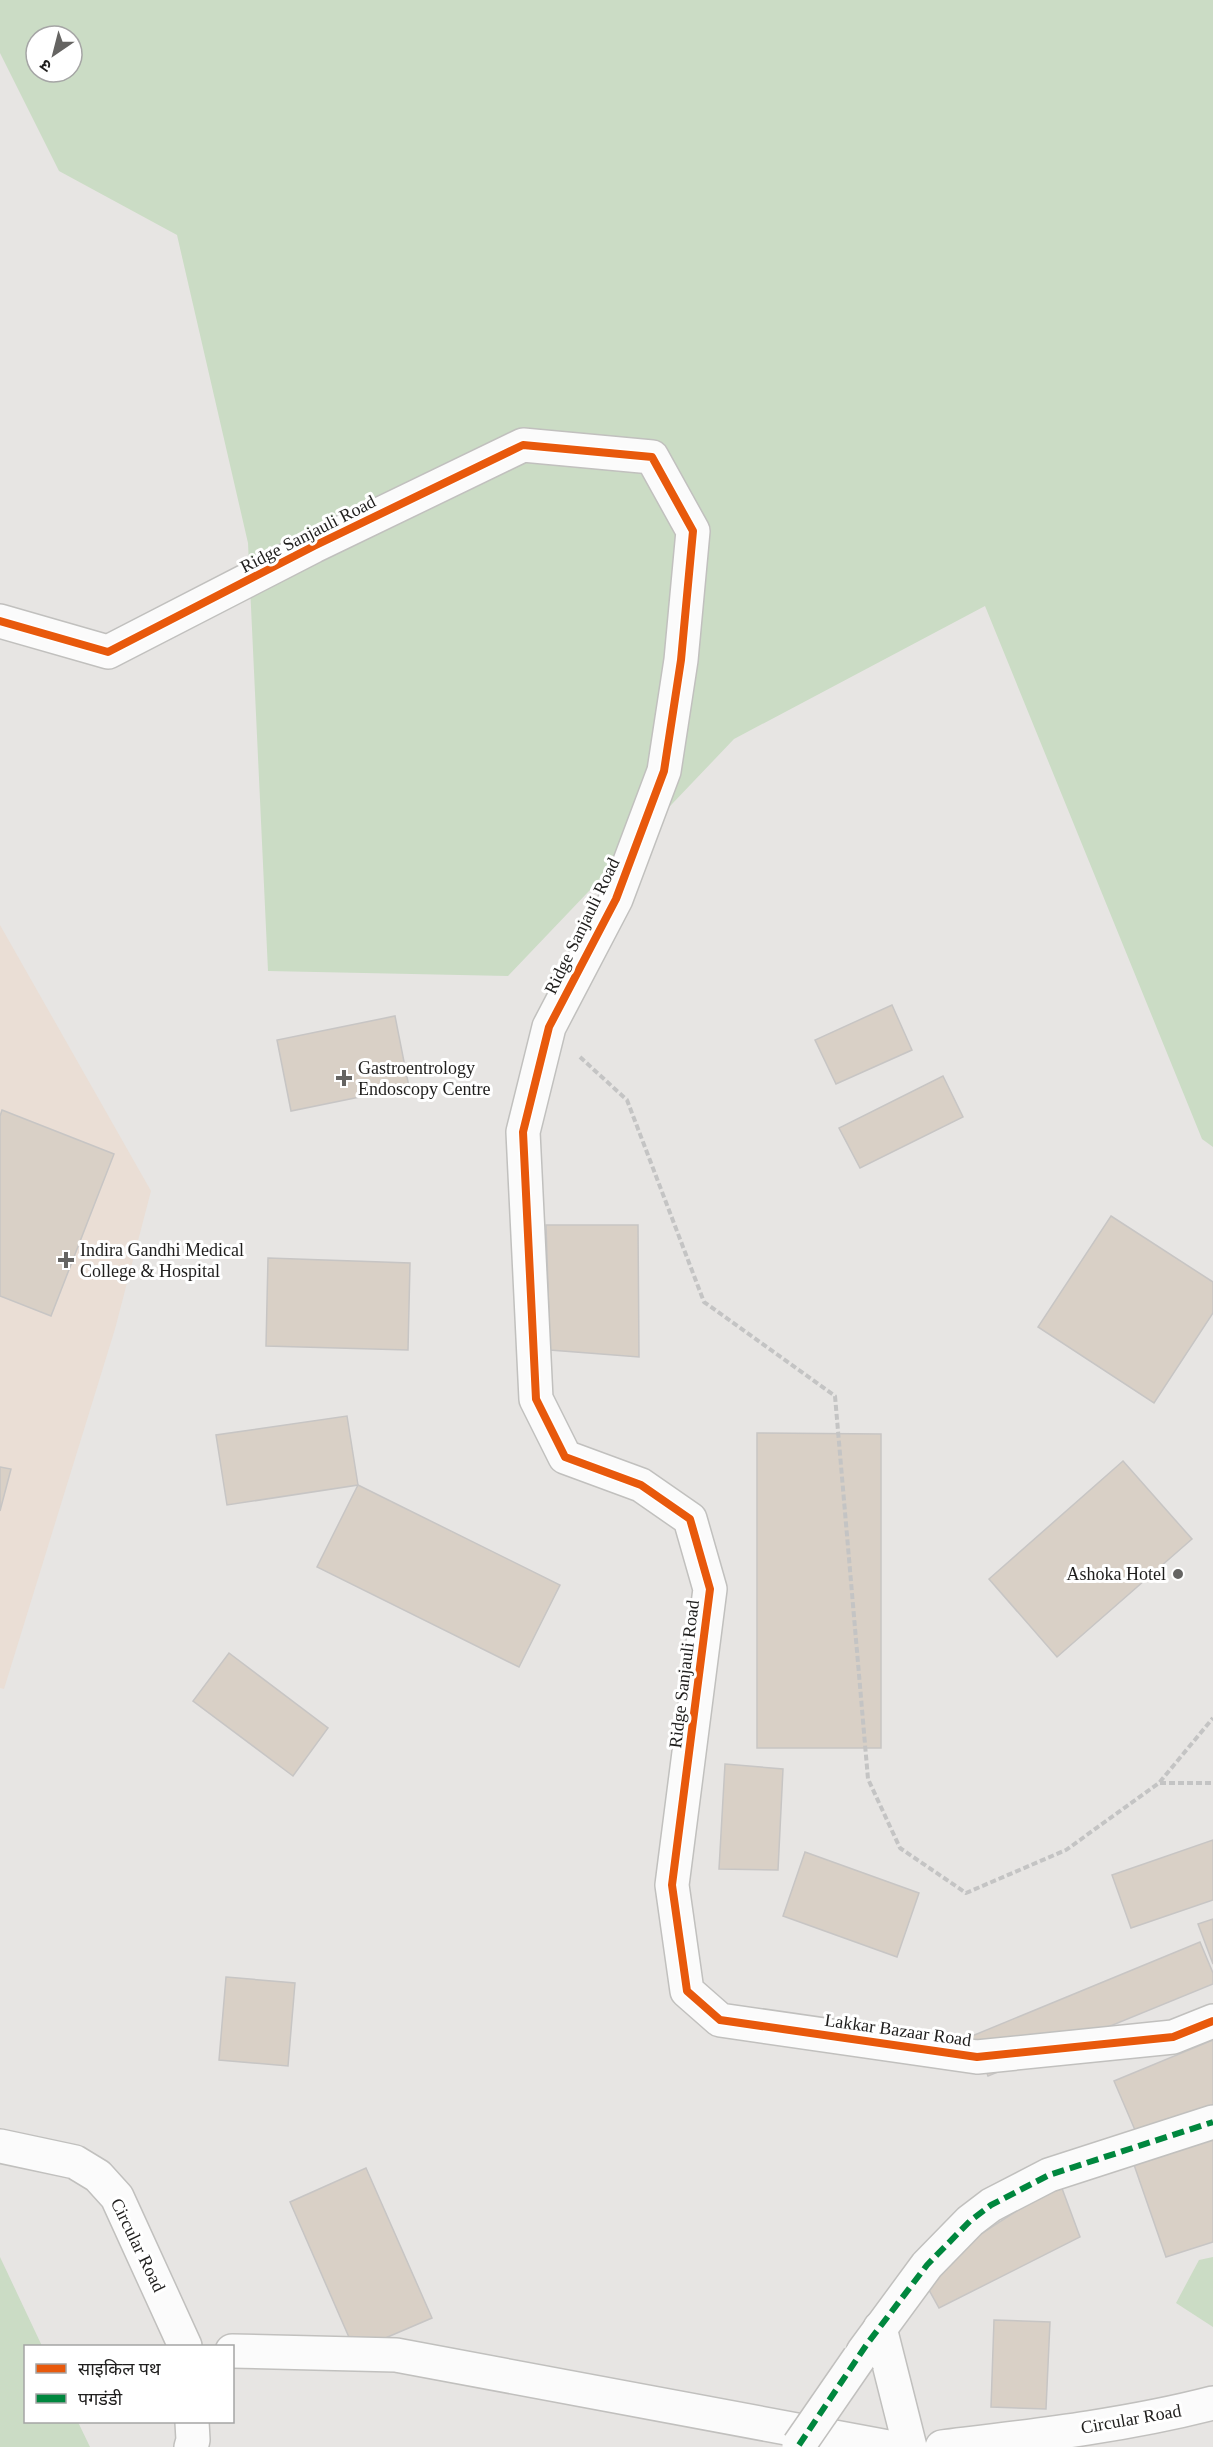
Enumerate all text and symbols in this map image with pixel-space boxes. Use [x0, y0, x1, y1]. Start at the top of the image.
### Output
north arrow [24, 24, 84, 84]
text: उ [36, 56, 54, 76]
street label: Ridge Sanjauli Road [237, 491, 379, 577]
street label: Ridge Sanjauli Road [540, 855, 624, 997]
place label: Gastroentrology Endoscopy Centre [358, 1058, 490, 1099]
marker: Gastroentrology Endoscopy Centre [335, 1069, 353, 1087]
place label: Indira Gandhi Medical College & Hospital [80, 1240, 244, 1281]
marker: Indira Gandhi Medical College & Hospital [57, 1251, 75, 1269]
place label: Ashoka Hotel [1067, 1564, 1166, 1584]
marker: Ashoka Hotel [1171, 1567, 1185, 1581]
street label: Ridge Sanjauli Road [665, 1599, 703, 1749]
street label: Lakkar Bazaar Road [823, 2010, 973, 2050]
street label: Circular Road [107, 2195, 169, 2295]
legend [24, 2345, 234, 2423]
text: साइकिल पथ [78, 2359, 161, 2379]
text: पगडंडी [78, 2389, 123, 2409]
street label: Circular Road [1079, 2400, 1183, 2438]

